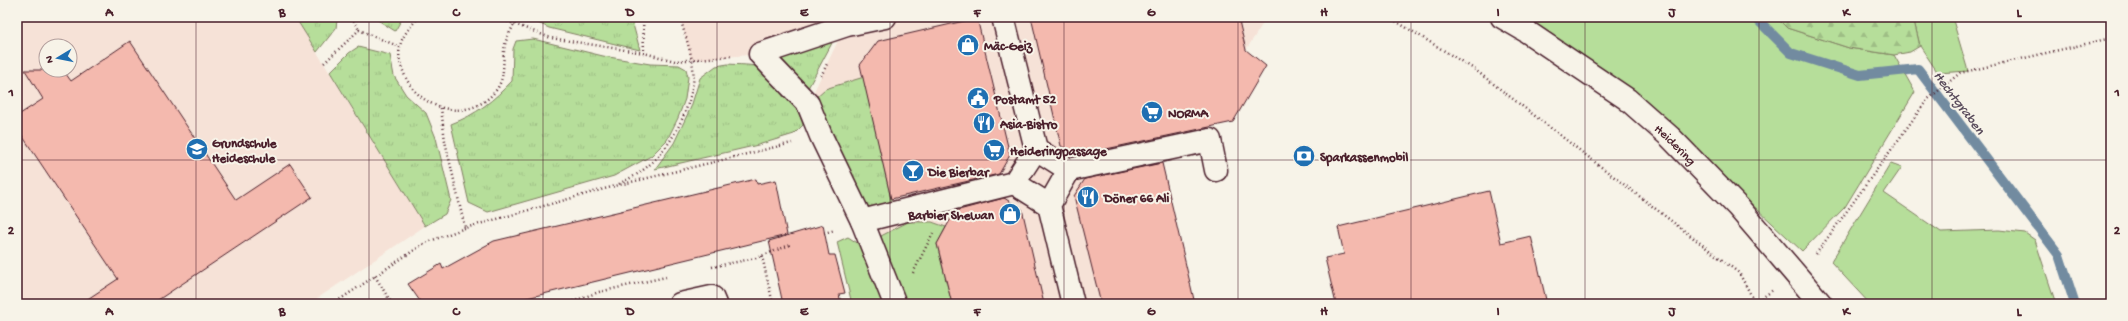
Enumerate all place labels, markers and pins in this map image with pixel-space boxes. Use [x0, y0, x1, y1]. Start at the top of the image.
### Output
shop icon: Mäc-Geiz [955, 32, 981, 58]
place label: Mäc-Geiz [984, 40, 1033, 55]
public building icon: Postamt 52 [965, 85, 991, 111]
place label: Postamt 52 [993, 93, 1057, 108]
supermarket icon: NORMA [1139, 99, 1165, 125]
place label: NORMA [1168, 107, 1209, 122]
restaurant icon: Asia-Bistro [971, 110, 997, 136]
place label: Asia-Bistro [999, 118, 1058, 133]
school or university icon: Grundschule Heideschule [184, 136, 210, 162]
place label: Grundschule Heideschule [212, 137, 278, 167]
supermarket icon: Heideringpassage [981, 137, 1007, 163]
bank icon: Sparkassenmobil [1291, 143, 1317, 169]
place label: Heideringpassage [1010, 145, 1108, 161]
place label: Sparkassenmobil [1320, 151, 1408, 167]
bar icon: Die Bierbar [900, 158, 926, 184]
place label: Die Bierbar [927, 166, 990, 181]
restaurant icon: Döner 66 Ali [1075, 184, 1101, 210]
place label: Döner 66 Ali [1103, 192, 1170, 207]
shop icon: Barbier Shewan [997, 201, 1023, 227]
place label: Barbier Shewan [907, 209, 995, 224]

